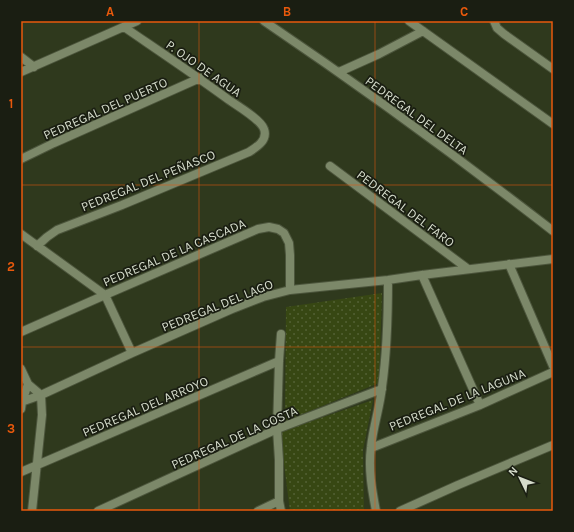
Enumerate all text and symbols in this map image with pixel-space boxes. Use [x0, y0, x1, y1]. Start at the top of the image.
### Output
text: A [106, 4, 114, 19]
text: B [283, 4, 291, 19]
text: C [460, 4, 468, 19]
street label: P. OJO DE AGUA [163, 37, 245, 100]
street label: PEDREGAL DEL DELTA [362, 73, 471, 158]
street label: PEDREGAL DEL PUERTO [41, 74, 170, 143]
text: 1 [9, 96, 13, 111]
street label: PEDREGAL DEL PEÑASCO [79, 147, 218, 214]
street label: PEDREGAL DEL FARO [354, 167, 457, 250]
street label: PEDREGAL DE LA CASCADA [101, 215, 248, 289]
text: 2 [7, 259, 15, 274]
street label: PEDREGAL DEL LAGO [159, 276, 275, 335]
street label: PEDREGAL DE LA LAGUNA [387, 365, 528, 434]
street label: PEDREGAL DEL ARROYO [80, 373, 210, 440]
street label: PEDREGAL DE LA COSTA [169, 403, 300, 472]
text: 3 [7, 421, 15, 436]
north arrow [500, 458, 540, 498]
text: N [506, 464, 520, 479]

